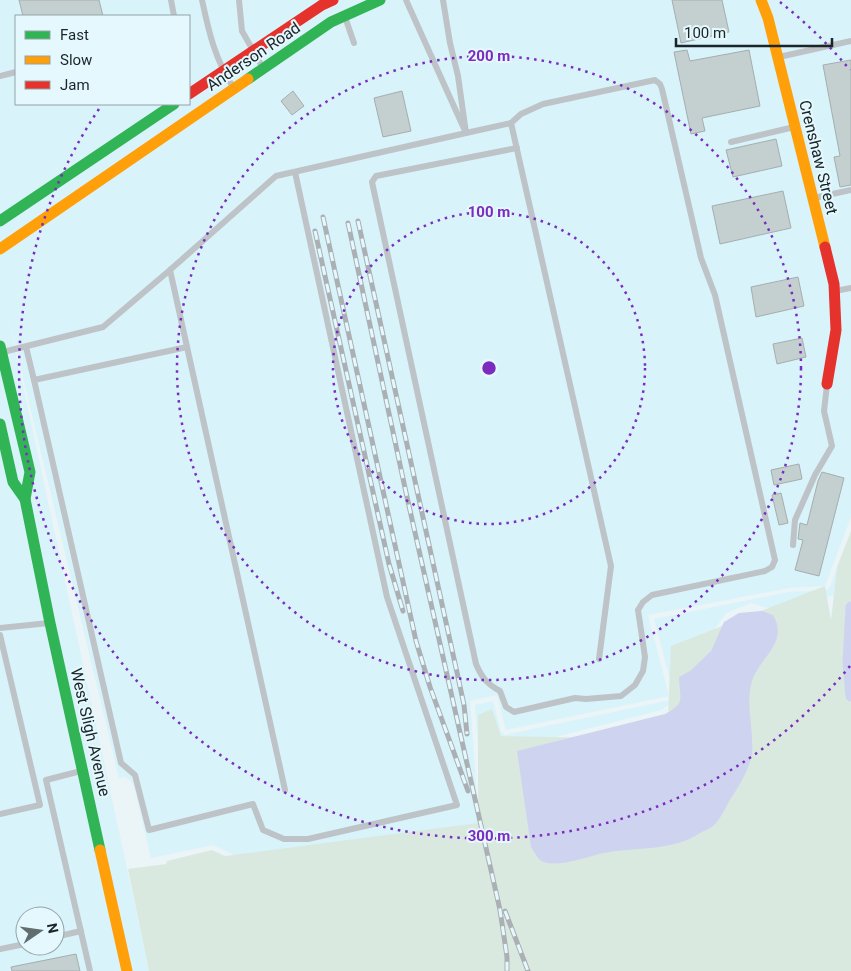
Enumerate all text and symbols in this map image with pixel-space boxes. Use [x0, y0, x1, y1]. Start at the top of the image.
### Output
legend [15, 15, 190, 105]
scale bar [676, 15, 832, 47]
street label: Anderson Road [203, 18, 304, 95]
text: 100 m [684, 24, 726, 42]
text: Fast [60, 26, 89, 44]
text: 200 m [468, 47, 510, 65]
text: Slow [60, 51, 92, 69]
text: Jam [60, 76, 90, 94]
street label: Crenshaw Street [795, 98, 842, 216]
text: 100 m [468, 203, 510, 221]
centre of rings [480, 359, 498, 377]
street label: West Sligh Avenue [66, 666, 115, 798]
text: 300 m [468, 827, 510, 845]
north arrow [15, 906, 65, 956]
text: N [44, 921, 62, 935]

